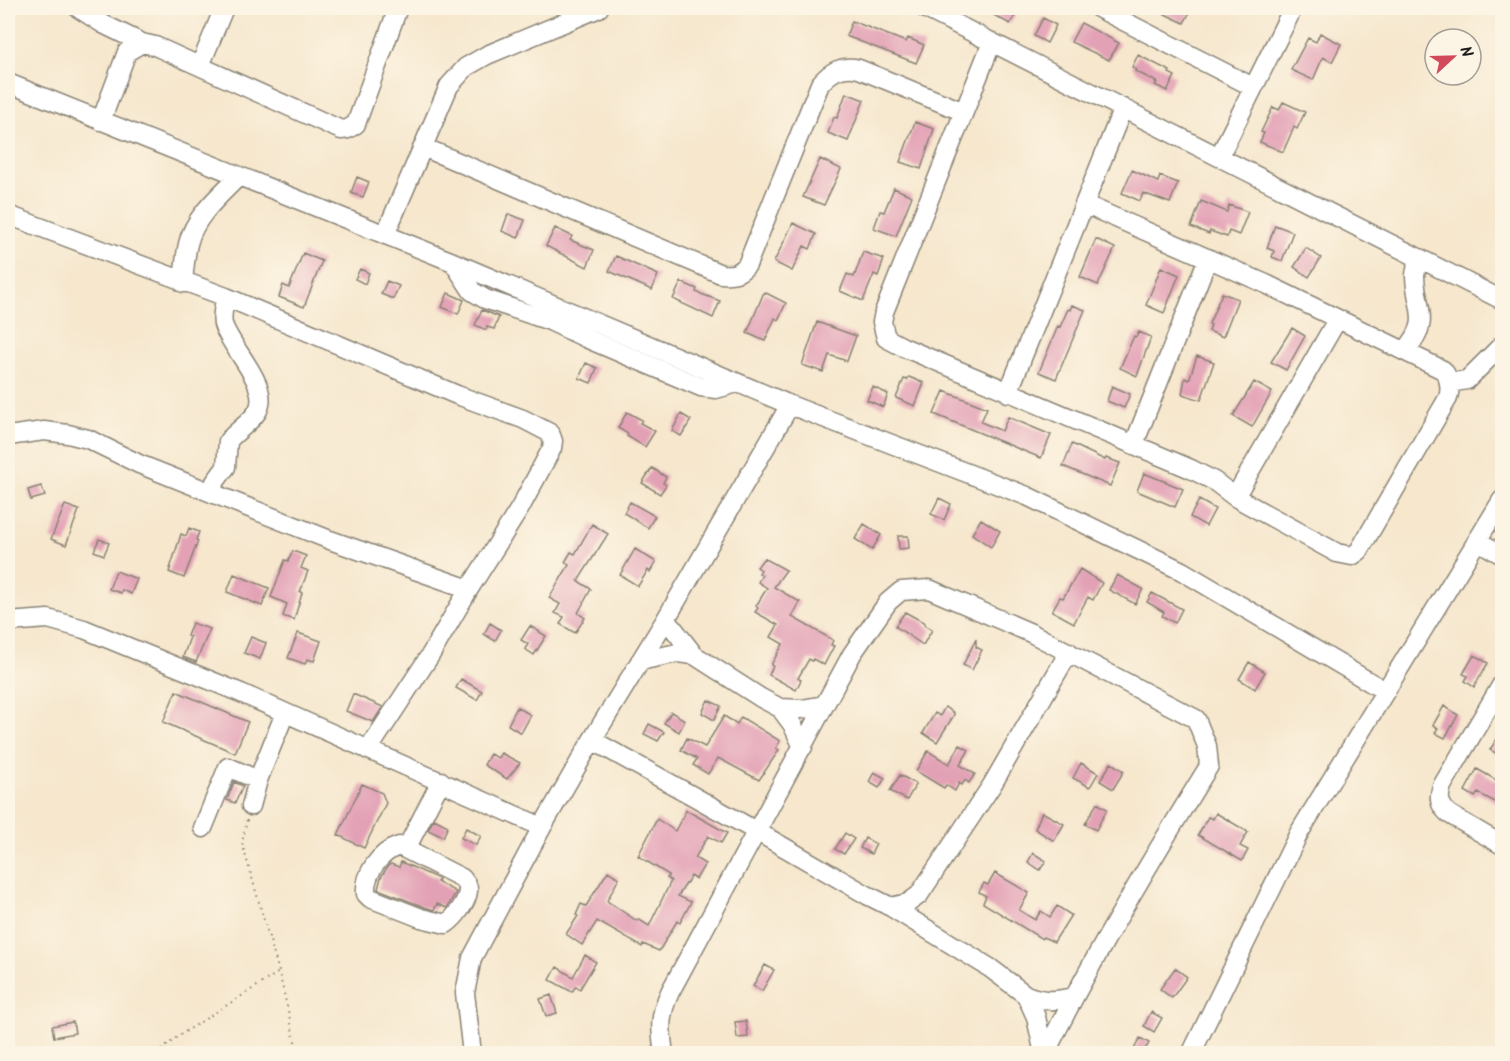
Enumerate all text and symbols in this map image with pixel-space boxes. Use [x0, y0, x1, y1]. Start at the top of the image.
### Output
north arrow [1423, 27, 1483, 87]
text: N [1452, 43, 1479, 61]

